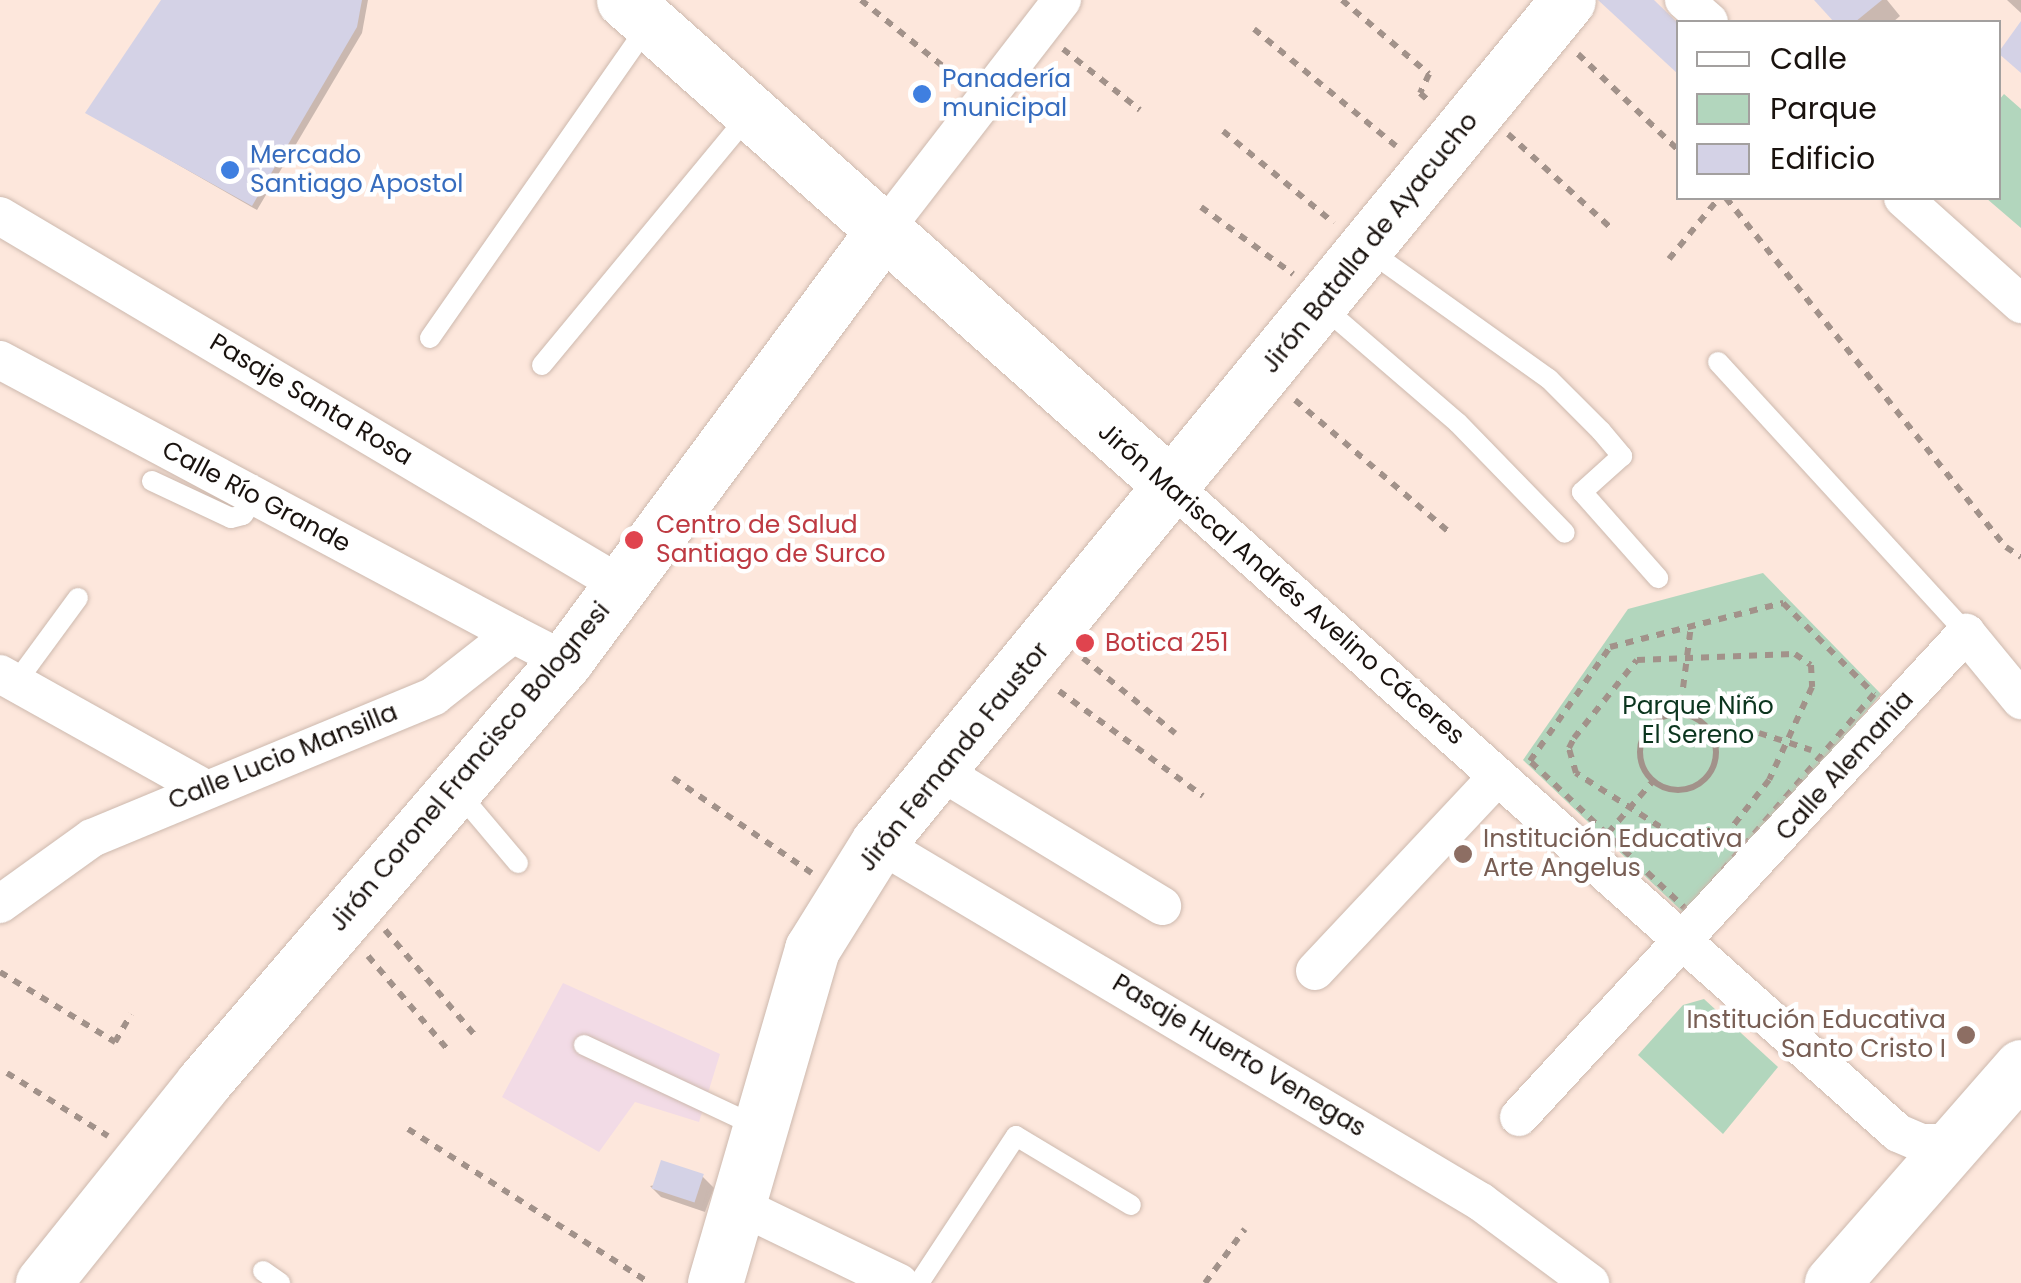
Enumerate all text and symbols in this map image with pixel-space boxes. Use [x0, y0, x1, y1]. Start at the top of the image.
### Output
legend [1676, 20, 2001, 200]
text: Calle [1770, 37, 1847, 80]
place label: Panadería municipal [942, 65, 1071, 124]
marker: Panadería municipal [911, 83, 933, 105]
text: Parque [1770, 87, 1877, 130]
street label: Jirón Batalla de Ayacucho [1256, 107, 1484, 379]
text: Edificio [1770, 137, 1875, 180]
place label: Mercado Santiago Apostol [250, 141, 463, 200]
marker: Mercado Santiago Apostol [219, 159, 241, 181]
street label: Pasaje Santa Rosa [204, 328, 418, 472]
street label: Jirón Mariscal Andrés Avelino Cáceres [1092, 417, 1470, 751]
street label: Calle Río Grande [157, 435, 355, 559]
place label: Centro de Salud Santiago de Surco [656, 511, 886, 570]
marker: Centro de Salud Santiago de Surco [621, 527, 647, 553]
street label: Jirón Coronel Francisco Bolognesi [323, 596, 617, 938]
place label: Botica 251 [1105, 628, 1228, 658]
marker: Botica 251 [1074, 632, 1096, 654]
street label: Jirón Fernando Faustor [852, 636, 1056, 878]
street label: Calle Alemania [1770, 685, 1920, 847]
park label: Parque Niño El Sereno [1622, 692, 1774, 751]
street label: Calle Lucio Mansilla [164, 697, 402, 817]
place label: Institución Educativa Arte Angelus [1483, 825, 1743, 884]
marker: Institución Educativa Arte Angelus [1452, 843, 1474, 865]
street label: Pasaje Huerto Venegas [1107, 968, 1371, 1144]
place label: Institución Educativa Santo Cristo I [1686, 1006, 1946, 1065]
marker: Institución Educativa Santo Cristo I [1955, 1024, 1977, 1046]

